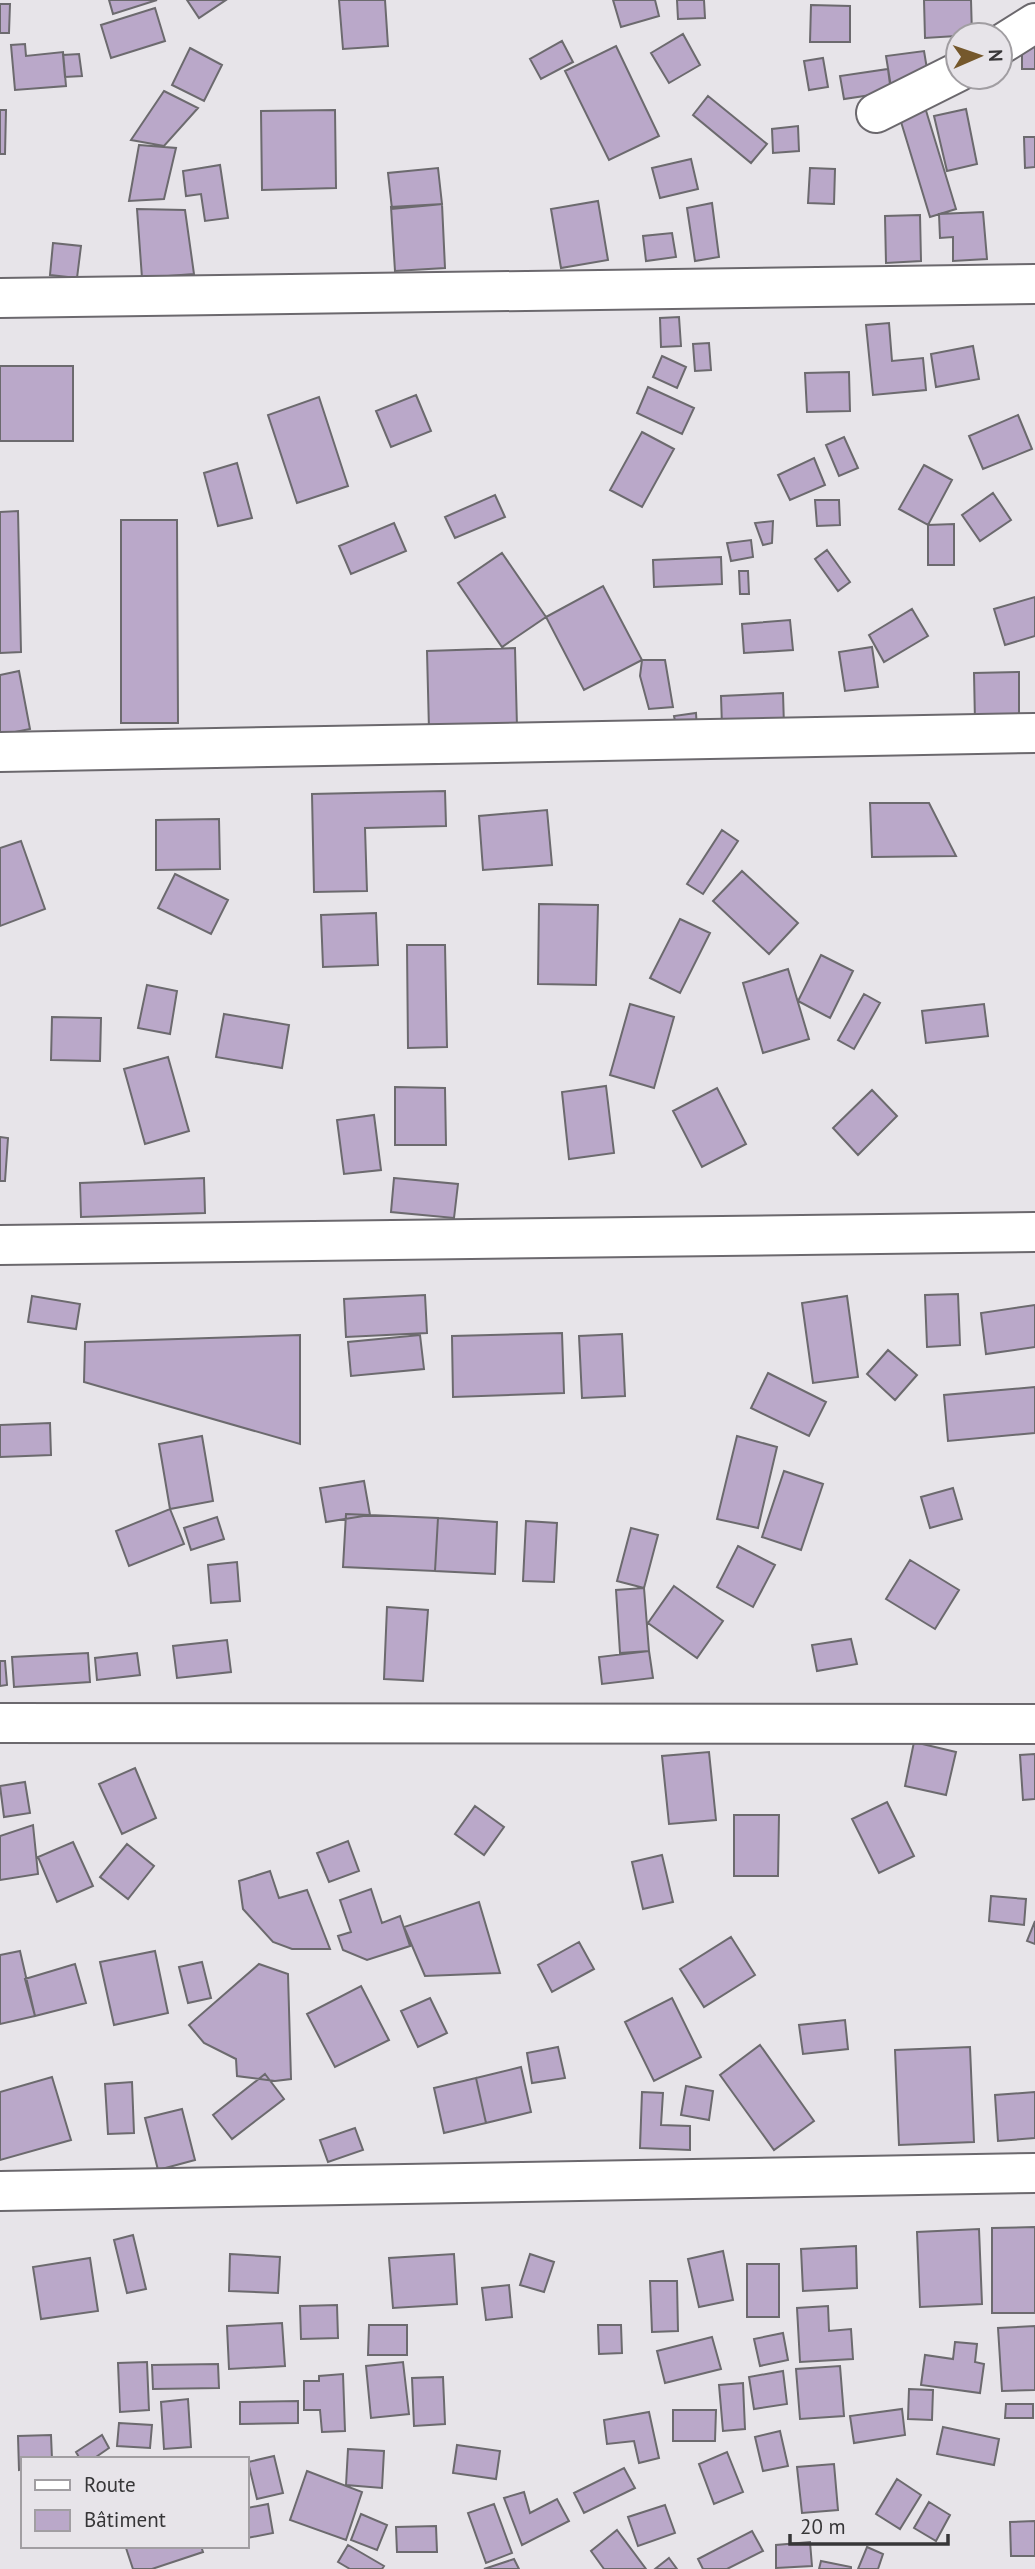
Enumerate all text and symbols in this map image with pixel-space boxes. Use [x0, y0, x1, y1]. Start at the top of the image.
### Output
north arrow [944, 21, 1014, 91]
text: N [984, 49, 1008, 62]
legend [21, 2457, 248, 2548]
text: Route [84, 2471, 136, 2498]
scale bar [790, 2502, 948, 2546]
text: Bâtiment [84, 2506, 166, 2533]
text: 20 m [800, 2513, 846, 2540]

